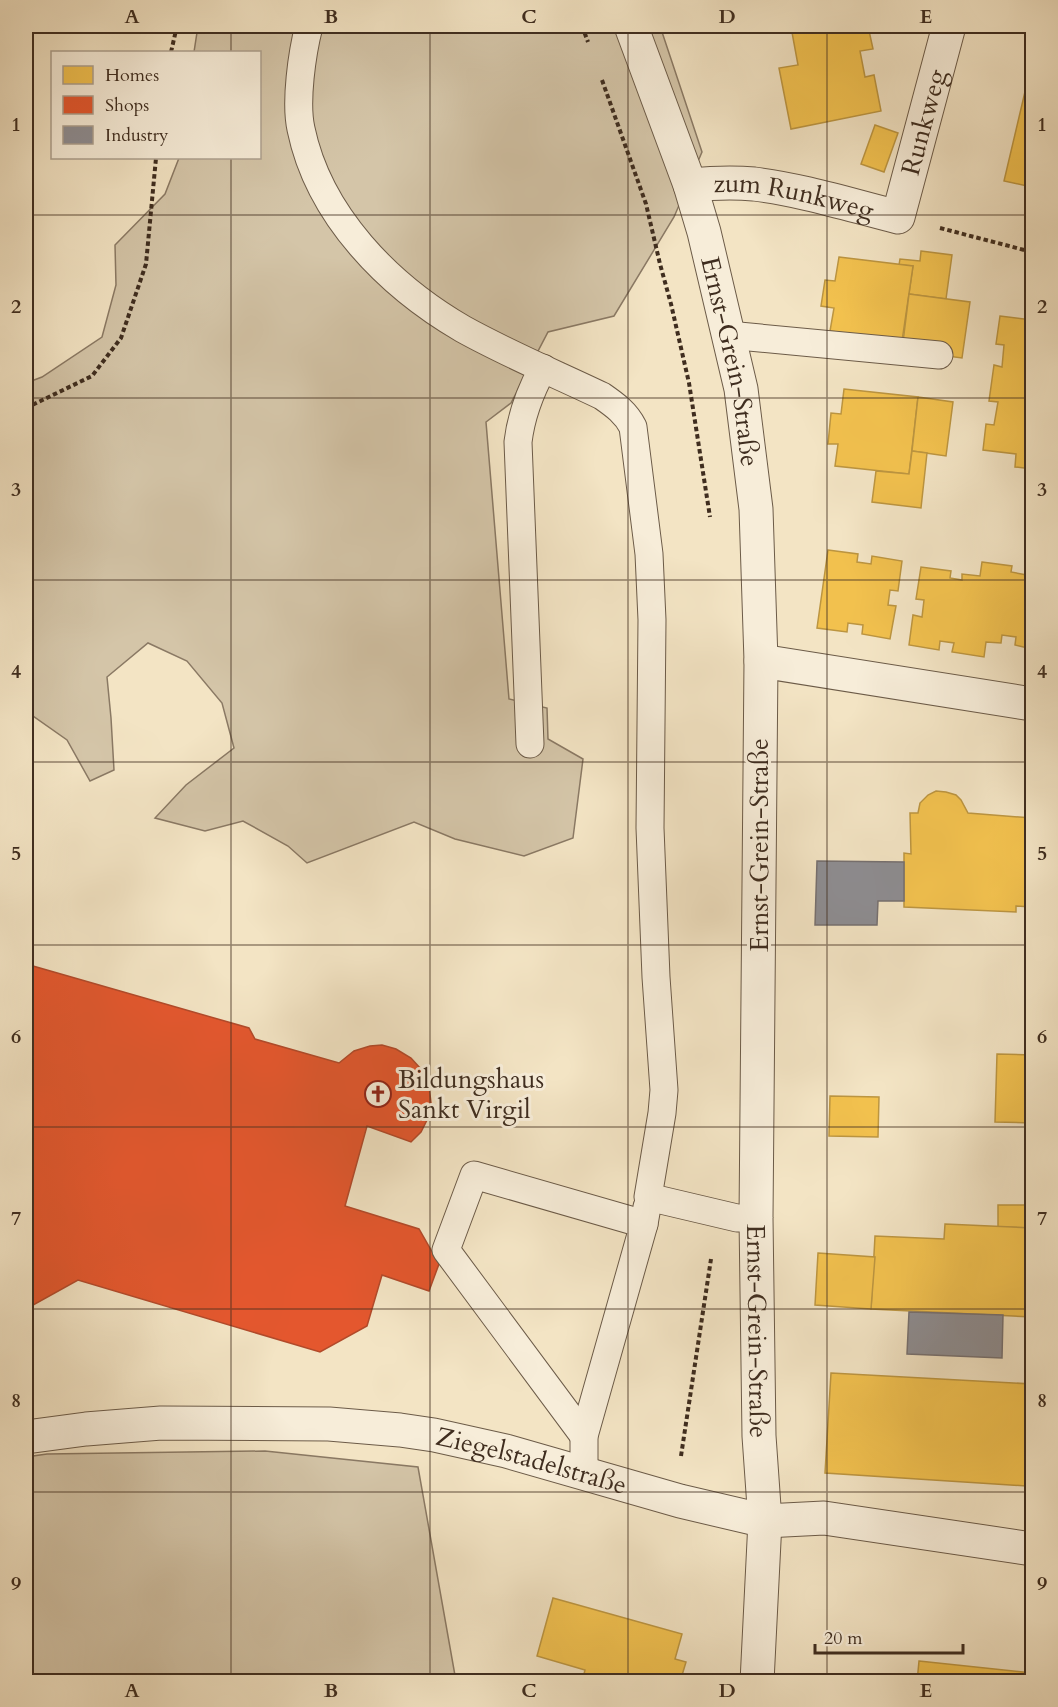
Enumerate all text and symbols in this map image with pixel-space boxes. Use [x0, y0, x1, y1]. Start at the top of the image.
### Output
text: A [124, 3, 140, 30]
text: B [324, 3, 338, 30]
text: C [521, 3, 537, 30]
text: D [718, 3, 736, 30]
text: E [920, 3, 932, 30]
legend [51, 51, 261, 159]
text: Homes [105, 63, 159, 88]
street label: Runkweg [893, 65, 955, 179]
text: Shops [105, 93, 149, 118]
text: 1 [11, 111, 21, 138]
text: 1 [1037, 111, 1047, 138]
text: Industry [105, 123, 169, 148]
street label: zum Runkweg [713, 166, 878, 228]
street label: Ernst-Grein-Straße [692, 253, 768, 469]
text: 2 [11, 293, 21, 320]
text: 2 [1037, 293, 1047, 320]
text: 3 [11, 476, 21, 503]
text: 3 [1037, 476, 1047, 503]
text: 4 [11, 658, 21, 685]
text: 4 [1037, 658, 1047, 685]
street label: Ernst-Grein-Straße [742, 738, 777, 952]
text: 5 [11, 840, 21, 867]
text: 5 [1037, 840, 1047, 867]
text: 6 [11, 1023, 21, 1050]
text: 6 [1037, 1023, 1047, 1050]
place label: Bildungshaus Sankt Virgil [398, 1062, 544, 1127]
church icon: Bildungshaus Sankt Virgil [363, 1079, 393, 1109]
text: 7 [11, 1205, 21, 1232]
text: 7 [1037, 1205, 1047, 1232]
street label: Ernst-Grein-Straße [738, 1224, 776, 1438]
text: 8 [11, 1387, 21, 1414]
text: 8 [1037, 1387, 1047, 1414]
street label: Ziegelstadelstraße [433, 1419, 631, 1503]
text: 9 [11, 1570, 21, 1597]
text: 9 [1037, 1570, 1047, 1597]
scale bar [815, 1617, 964, 1655]
text: 20 m [824, 1626, 863, 1651]
text: A [124, 1677, 140, 1704]
text: B [324, 1677, 338, 1704]
text: C [521, 1677, 537, 1704]
text: D [718, 1677, 736, 1704]
text: E [920, 1677, 932, 1704]

